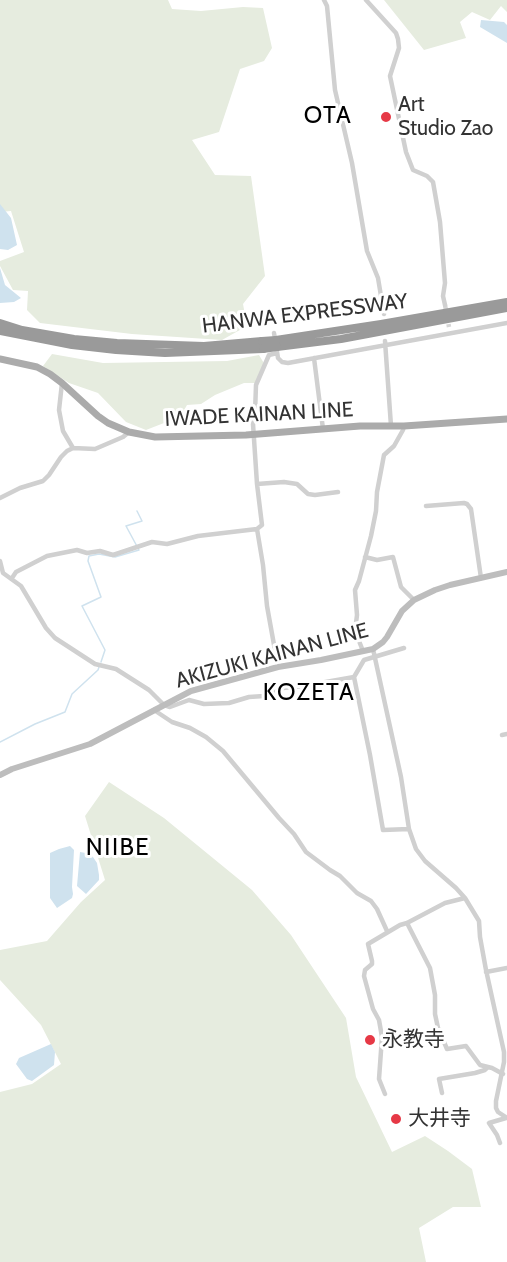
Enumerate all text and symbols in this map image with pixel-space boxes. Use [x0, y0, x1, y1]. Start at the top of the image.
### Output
place label: Art Studio Zao [398, 92, 493, 142]
district label: OTA [304, 102, 352, 130]
marker: Art Studio Zao [379, 110, 393, 124]
street label: HANWA EXPRESSWAY [201, 289, 409, 339]
street label: IWADE KAINAN LINE [164, 397, 354, 433]
street label: AKIZUKI KAINAN LINE [173, 618, 371, 694]
district label: KOZETA [263, 679, 355, 707]
district label: NIIBE [86, 834, 150, 862]
place label: 永教寺 [382, 1027, 445, 1053]
marker: 永教寺 [363, 1033, 377, 1047]
place label: 大井寺 [408, 1106, 471, 1132]
marker: 大井寺 [389, 1112, 403, 1126]

